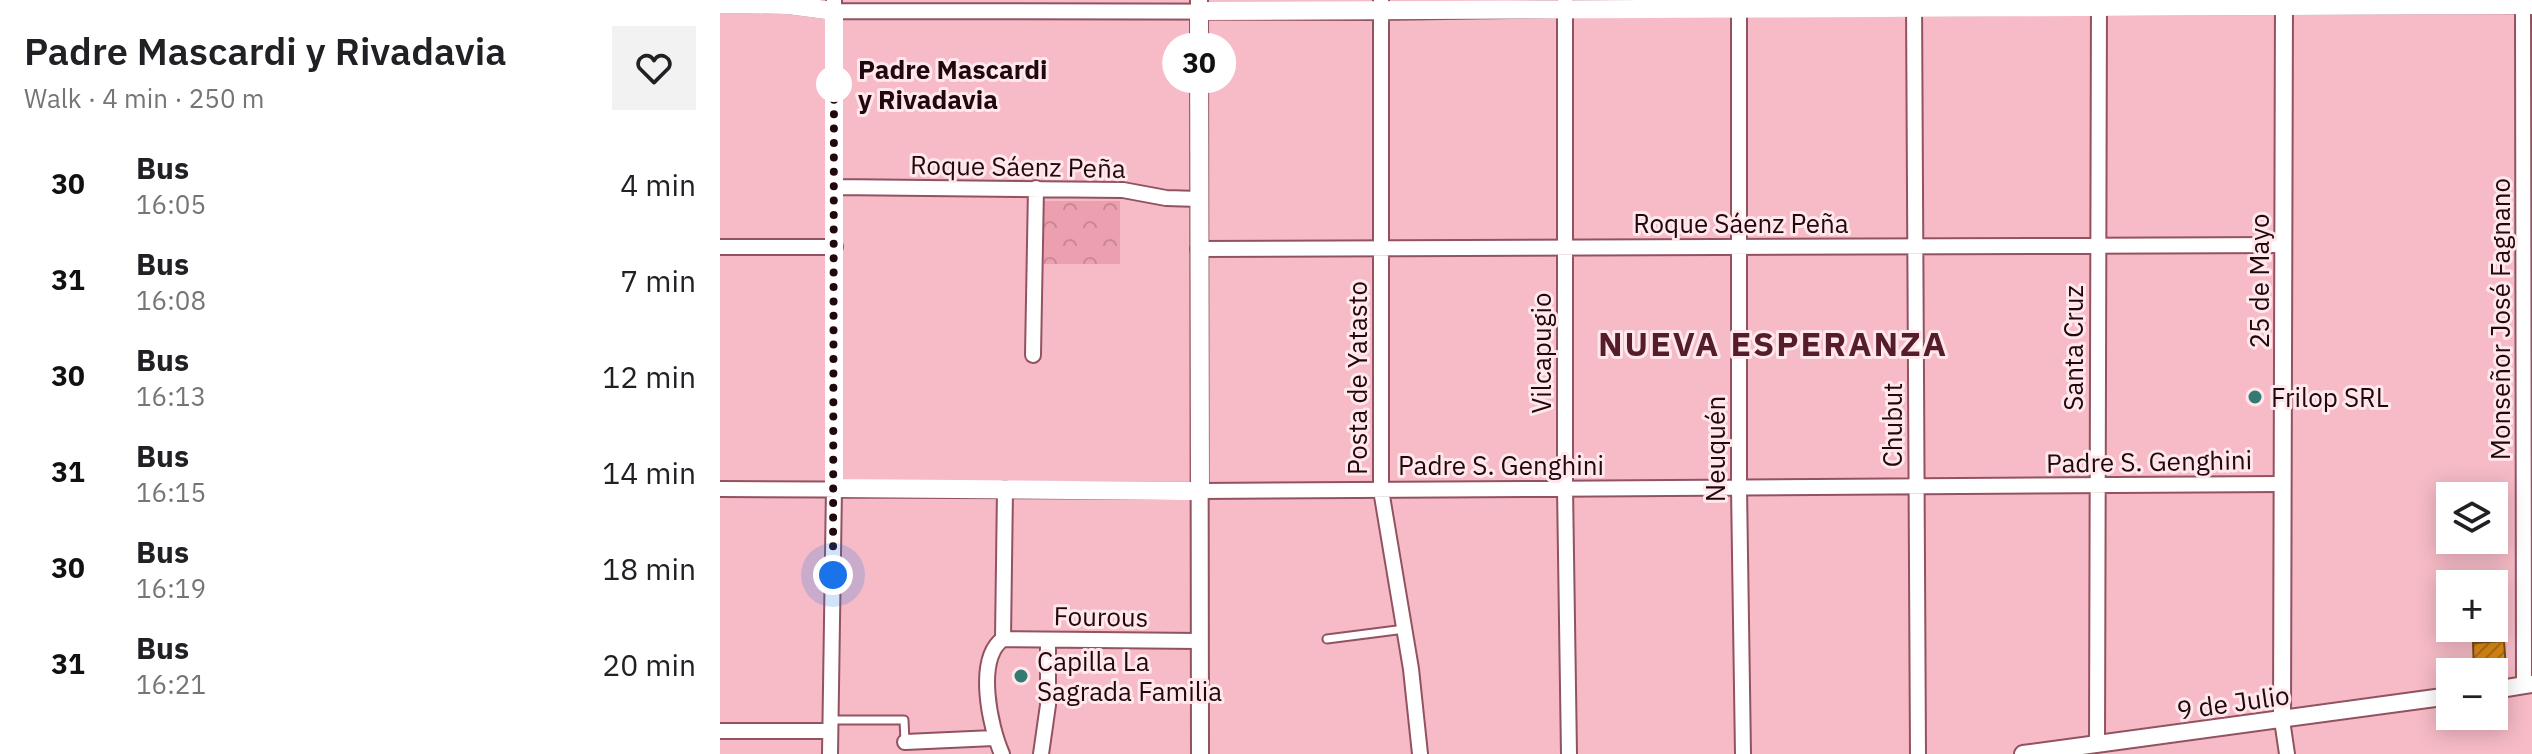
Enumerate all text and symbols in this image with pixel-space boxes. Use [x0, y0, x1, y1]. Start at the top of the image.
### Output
text: Padre Mascardi y Rivadavia [24, 26, 506, 75]
button: heart [612, 26, 696, 110]
line badge: 30 [1163, 37, 1235, 89]
text: 30 [1182, 44, 1216, 81]
place label: Padre Mascardi y Rivadavia [858, 52, 1047, 116]
marker: Padre Mascardi y Rivadavia [817, 67, 851, 101]
text: Walk · 4 min · 250 m [24, 81, 264, 115]
street label: Roque Sáenz Peña [910, 147, 1126, 185]
text: Bus [136, 148, 189, 187]
text: 30 [51, 165, 85, 202]
text: 4 min [620, 165, 696, 204]
street label: Monseñor José Fagnano [2483, 178, 2517, 460]
text: 16:05 [136, 187, 206, 221]
street label: Roque Sáenz Peña [1633, 206, 1849, 240]
street label: 25 de Mayo [2242, 213, 2276, 349]
text: Bus [136, 244, 189, 283]
text: 31 [51, 261, 85, 298]
text: 7 min [620, 261, 696, 300]
street label: Posta de Yatasto [1340, 281, 1374, 475]
text: 16:08 [136, 283, 206, 317]
street label: Santa Cruz [2056, 285, 2090, 411]
street label: Vilcapugio [1524, 292, 1558, 414]
district label: NUEVA ESPERANZA [1598, 321, 1948, 365]
text: Bus [136, 340, 189, 379]
text: 30 [51, 357, 85, 394]
text: 12 min [602, 357, 696, 396]
text: 16:13 [136, 379, 206, 413]
place label: Frilop SRL [2271, 380, 2389, 414]
street label: Chubut [1875, 383, 1909, 467]
marker: Frilop SRL [2246, 388, 2264, 406]
street label: Neuquén [1698, 396, 1732, 502]
text: Bus [136, 436, 189, 475]
street label: Padre S. Genghini [2046, 442, 2252, 480]
street label: Padre S. Genghini [1398, 448, 1604, 482]
text: 31 [51, 453, 85, 490]
text: 14 min [602, 453, 696, 492]
text: 16:15 [136, 475, 206, 509]
map controls [2436, 482, 2508, 730]
button: layers [2436, 482, 2508, 554]
text: Bus [136, 532, 189, 571]
text: 30 [51, 549, 85, 586]
text: 18 min [602, 549, 696, 588]
your location [813, 555, 853, 595]
button: + [2436, 570, 2508, 642]
text: 16:19 [136, 571, 206, 605]
street label: Fourous [1053, 598, 1149, 634]
text: Bus [136, 628, 189, 667]
place label: Capilla La Sagrada Familia [1037, 644, 1222, 708]
text: 31 [51, 645, 85, 682]
text: 20 min [602, 645, 696, 684]
button: − [2436, 658, 2508, 730]
text: 16:21 [136, 667, 206, 701]
marker: Capilla La Sagrada Familia [1012, 667, 1030, 685]
street label: 9 de Julio [2174, 677, 2292, 727]

